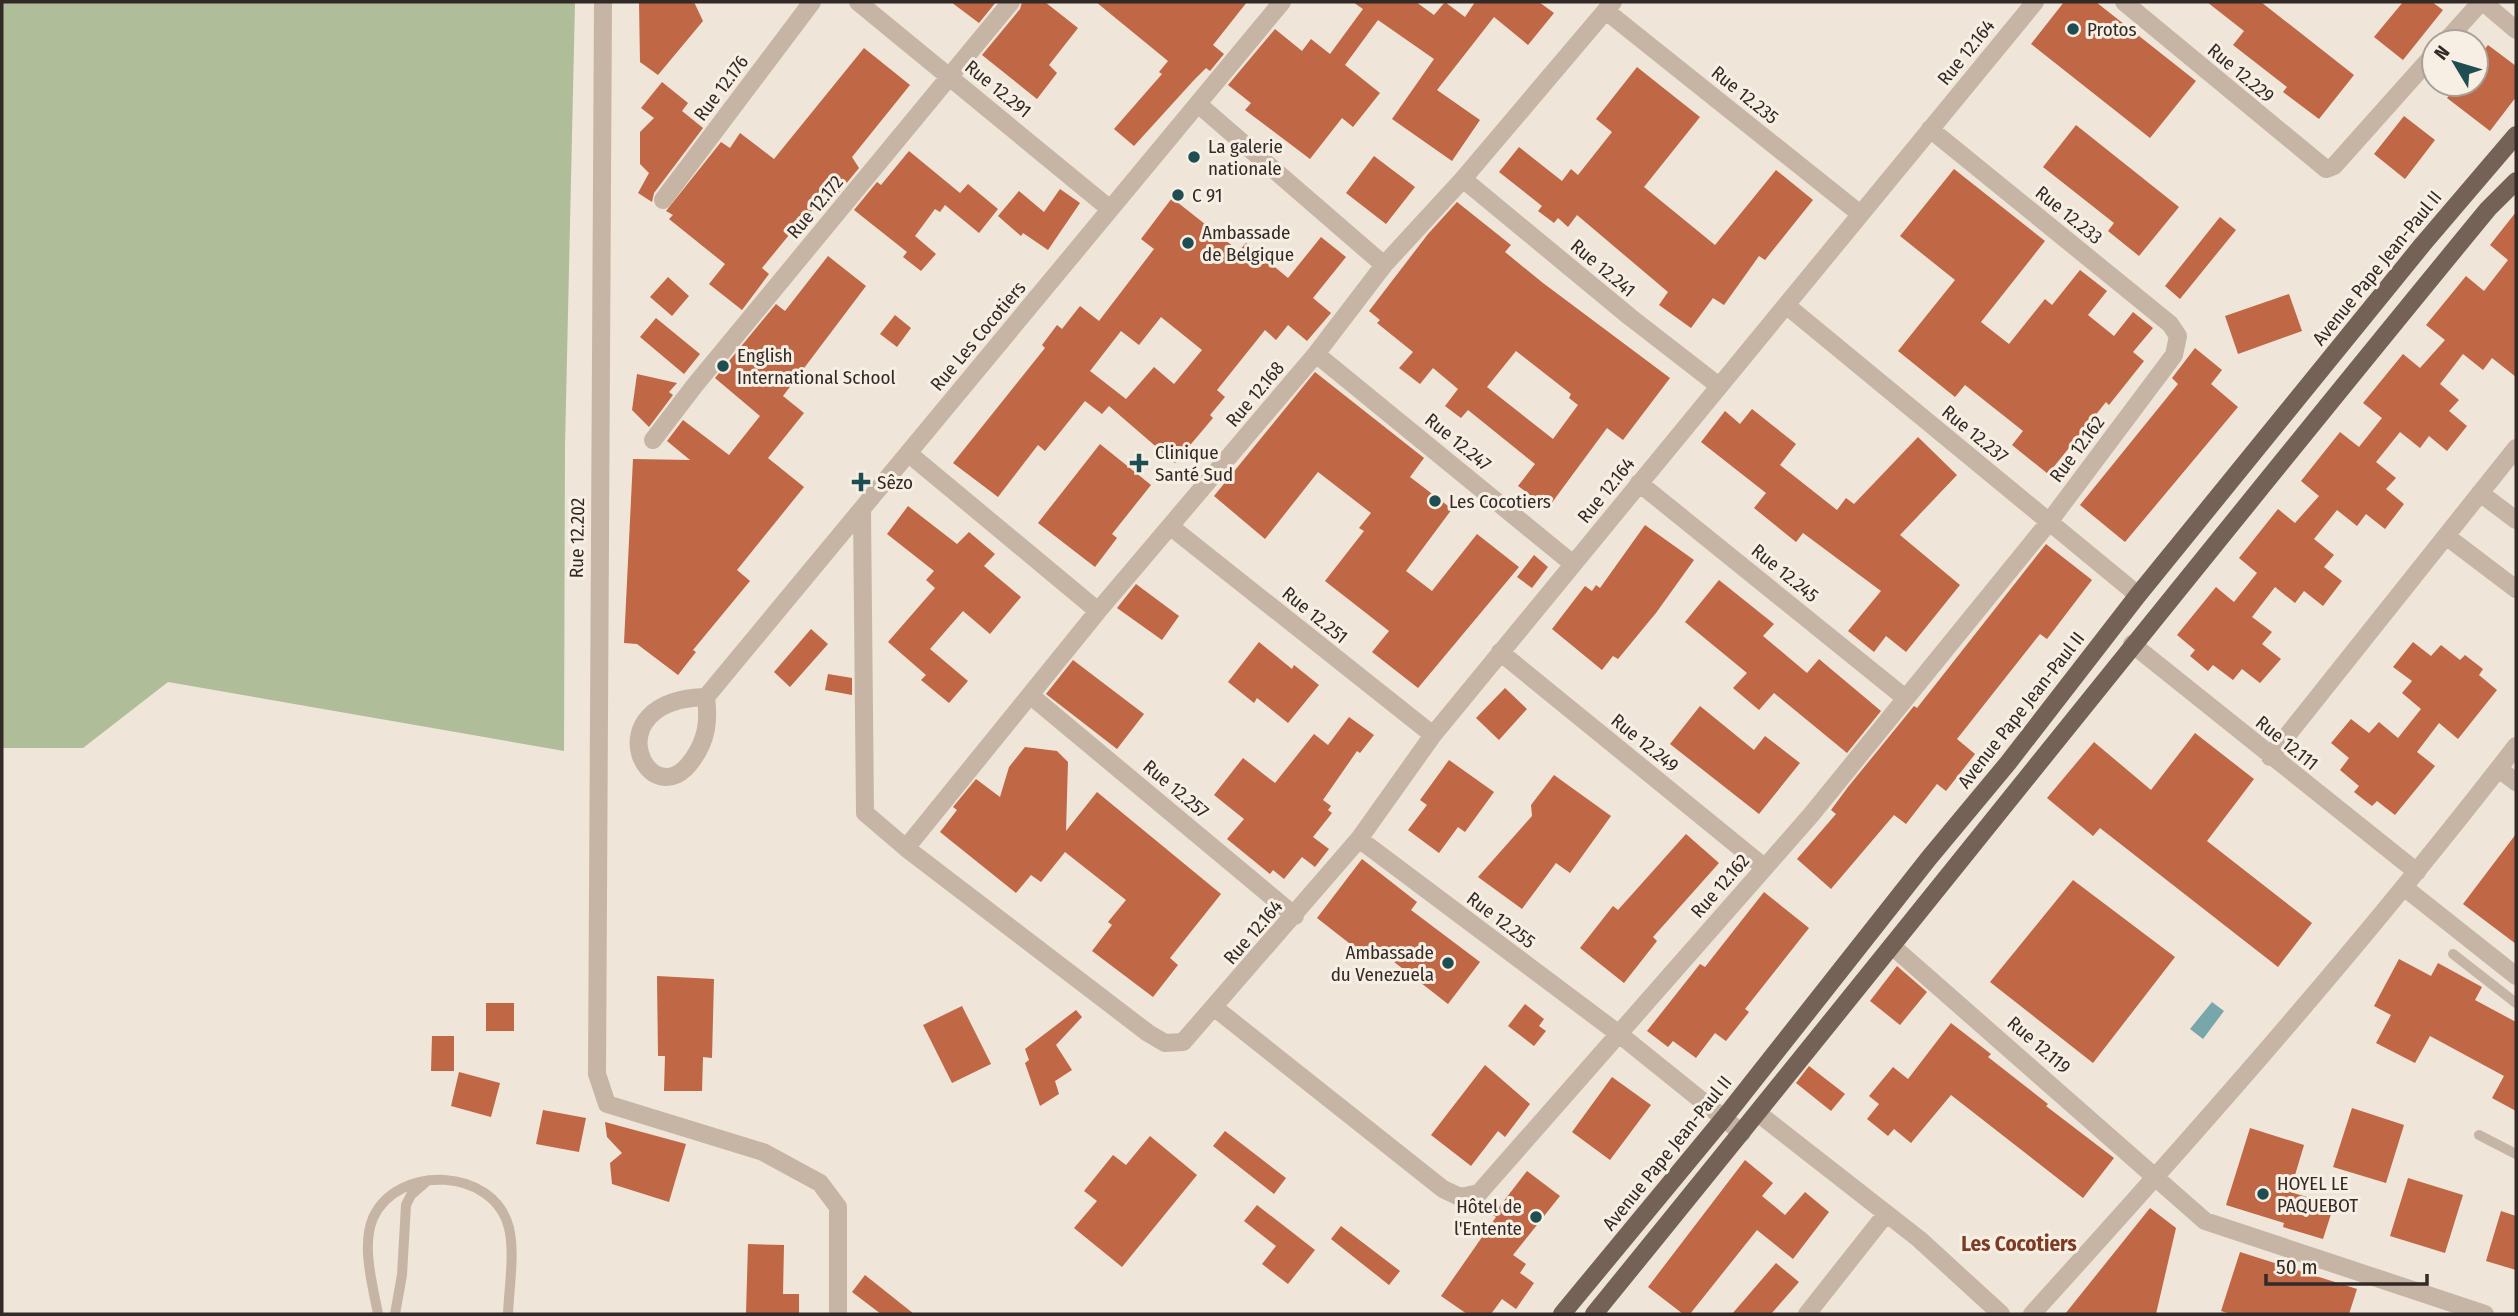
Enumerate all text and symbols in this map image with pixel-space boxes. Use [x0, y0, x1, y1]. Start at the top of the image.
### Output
street label: Rue 12.164 [1932, 14, 2000, 90]
place label: Protos [2087, 18, 2137, 41]
marker: Protos [2065, 21, 2081, 37]
north arrow [2420, 28, 2490, 98]
street label: Rue 12.229 [2203, 39, 2279, 107]
text: N [2429, 41, 2455, 64]
street label: Rue 12.176 [689, 51, 753, 125]
street label: Rue 12.291 [960, 55, 1036, 123]
street label: Rue 12.235 [1707, 61, 1783, 129]
place label: La galerie nationale [1208, 135, 1283, 180]
marker: La galerie nationale [1186, 149, 1202, 165]
street label: Rue 12.172 [782, 171, 848, 243]
street label: Rue 12.233 [2031, 181, 2107, 249]
place label: C 91 [1192, 184, 1222, 207]
street label: Avenue Pape Jean-Paul II [2308, 186, 2446, 350]
marker: C 91 [1170, 187, 1186, 203]
place label: Ambassade de Belgique [1202, 221, 1294, 266]
street label: Rue 12.241 [1566, 234, 1640, 302]
marker: Ambassade de Belgique [1180, 235, 1196, 251]
street label: Rue Les Cocotiers [925, 277, 1031, 395]
place label: English International School [737, 344, 895, 389]
street label: Rue 12.168 [1221, 357, 1289, 431]
marker: English International School [715, 358, 731, 374]
street label: Rue 12.237 [1937, 400, 2013, 468]
street label: Rue 12.247 [1420, 408, 1496, 476]
street label: Rue 12.162 [2045, 411, 2109, 487]
place label: Clinique Santé Sud [1155, 441, 1233, 486]
street label: Rue 12.164 [1572, 452, 1640, 528]
marker: Clinique Santé Sud [1129, 453, 1149, 473]
place label: Sêzo [877, 471, 913, 494]
marker: Sêzo [851, 472, 871, 492]
place label: Les Cocotiers [1449, 490, 1551, 513]
marker: Les Cocotiers [1427, 493, 1443, 509]
street label: Rue 12.202 [565, 498, 589, 578]
street label: Rue 12.245 [1747, 539, 1823, 607]
street label: Rue 12.251 [1278, 582, 1352, 648]
street label: Avenue Pape Jean-Paul II [1953, 627, 2089, 793]
street label: Rue 12.249 [1607, 709, 1683, 777]
street label: Rue 12.111 [2251, 711, 2323, 775]
street label: Rue 12.257 [1139, 755, 1214, 823]
street label: Rue 12.162 [1686, 849, 1754, 923]
street label: Rue 12.255 [1462, 887, 1540, 953]
street label: Rue 12.164 [1219, 895, 1287, 969]
place label: Ambassade du Venezuela [1331, 941, 1434, 986]
marker: Ambassade du Venezuela [1440, 955, 1456, 971]
street label: Rue 12.119 [2003, 1011, 2075, 1079]
street label: Avenue Pape Jean-Paul II [1598, 1071, 1736, 1235]
place label: HOYEL LE PAQUEBOT [2277, 1172, 2358, 1217]
marker: HOYEL LE PAQUEBOT [2255, 1186, 2271, 1202]
place label: Hôtel de l'Entente [1454, 1195, 1522, 1240]
marker: Hôtel de l'Entente [1528, 1209, 1544, 1225]
district label: Les Cocotiers [1961, 1231, 2077, 1257]
scale bar [2266, 1242, 2427, 1286]
text: 50 m [2276, 1254, 2318, 1280]

